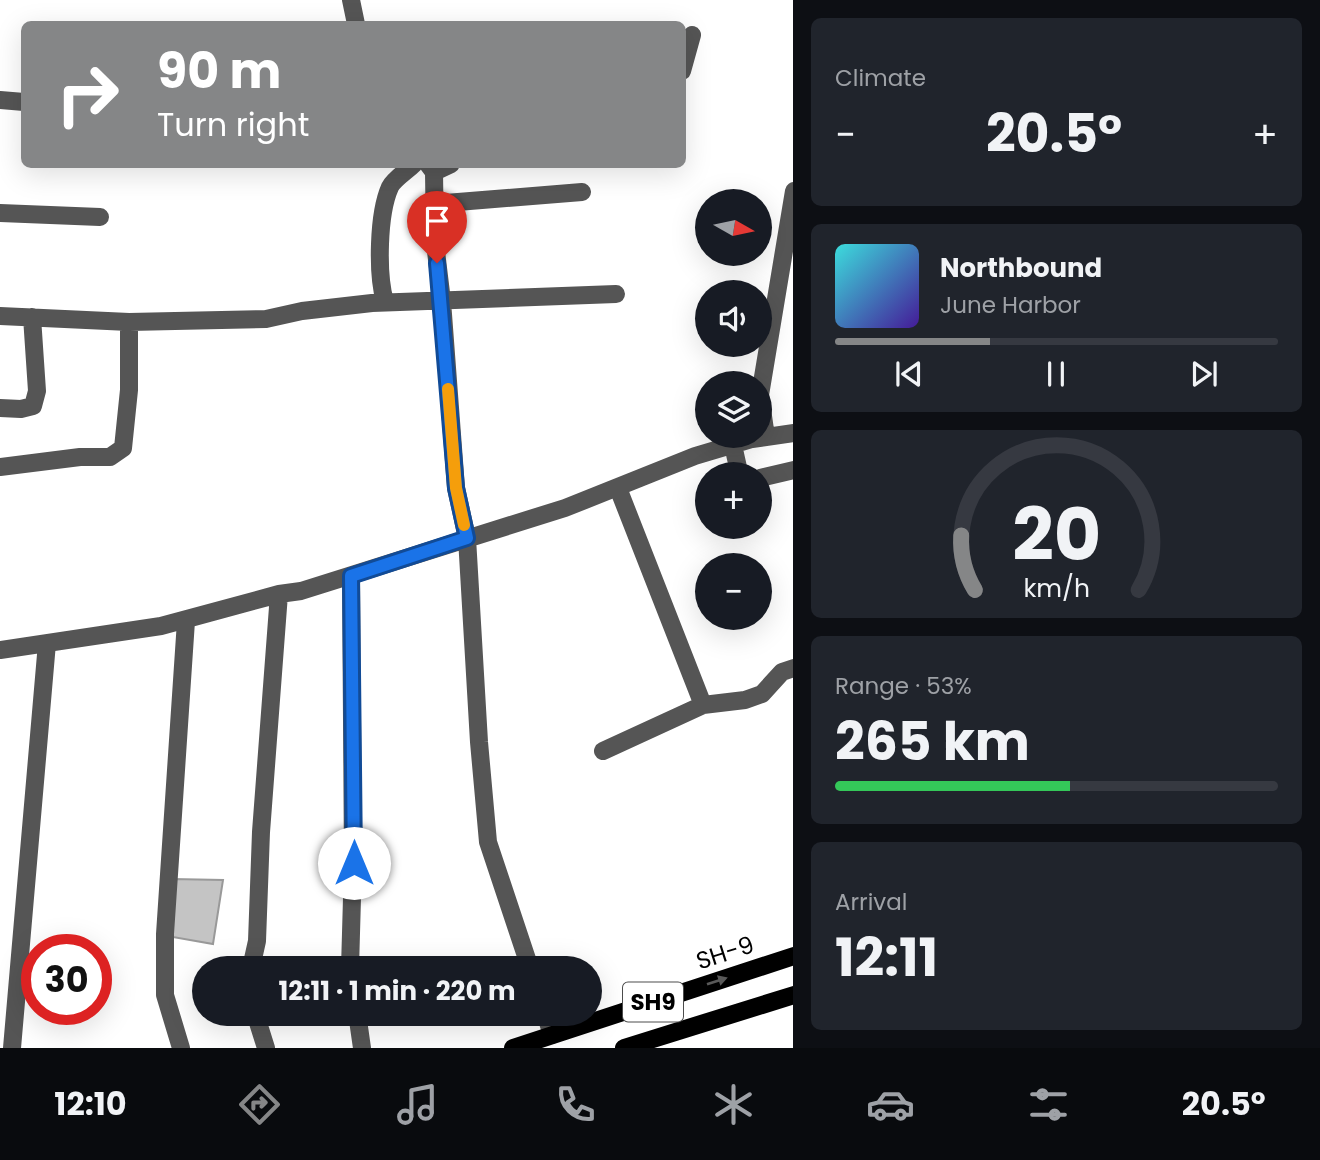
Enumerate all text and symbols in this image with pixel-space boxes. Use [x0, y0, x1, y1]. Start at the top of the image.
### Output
text: 90 m [157, 37, 281, 105]
icon: right [42, 49, 133, 140]
text: Climate [835, 62, 926, 94]
text: 20.5° [986, 97, 1122, 170]
text: Turn right [157, 102, 309, 147]
text: − [835, 108, 856, 161]
text: + [1252, 108, 1278, 161]
north arrow [695, 189, 772, 266]
map controls [695, 189, 772, 630]
pin [407, 191, 467, 263]
icon: arrive [418, 202, 456, 240]
text: Northbound [940, 250, 1102, 286]
button: sound [695, 280, 772, 357]
text: June Harbor [940, 289, 1081, 321]
icon: previous [890, 355, 928, 393]
icon: pause [1037, 355, 1075, 393]
icon: next [1185, 355, 1223, 393]
button: layers [695, 371, 772, 448]
button: + [695, 462, 772, 539]
text: 20 [1012, 484, 1101, 585]
button: − [695, 553, 772, 630]
text: km/h [1023, 571, 1090, 606]
text: Range · 53% [835, 670, 972, 702]
text: 265 km [835, 705, 1030, 778]
position arrow [317, 826, 391, 900]
text: Arrival [835, 886, 907, 918]
text: 12:11 [835, 921, 938, 994]
street label: SH-9 [692, 928, 758, 977]
speed limit sign: 30 [21, 934, 112, 1025]
text: 12:11 · 1 min · 220 m [279, 973, 515, 1009]
one-way arrow [707, 975, 728, 986]
road number: SH9 [623, 982, 683, 1021]
icon: directions [235, 1080, 284, 1129]
icon: music [393, 1080, 442, 1129]
icon: phone [551, 1080, 600, 1129]
icon: climate [709, 1080, 758, 1129]
icon: car [866, 1080, 915, 1129]
icon: filters [1024, 1080, 1073, 1129]
text: 12:10 [54, 1081, 127, 1126]
text: 20.5° [1182, 1081, 1266, 1126]

